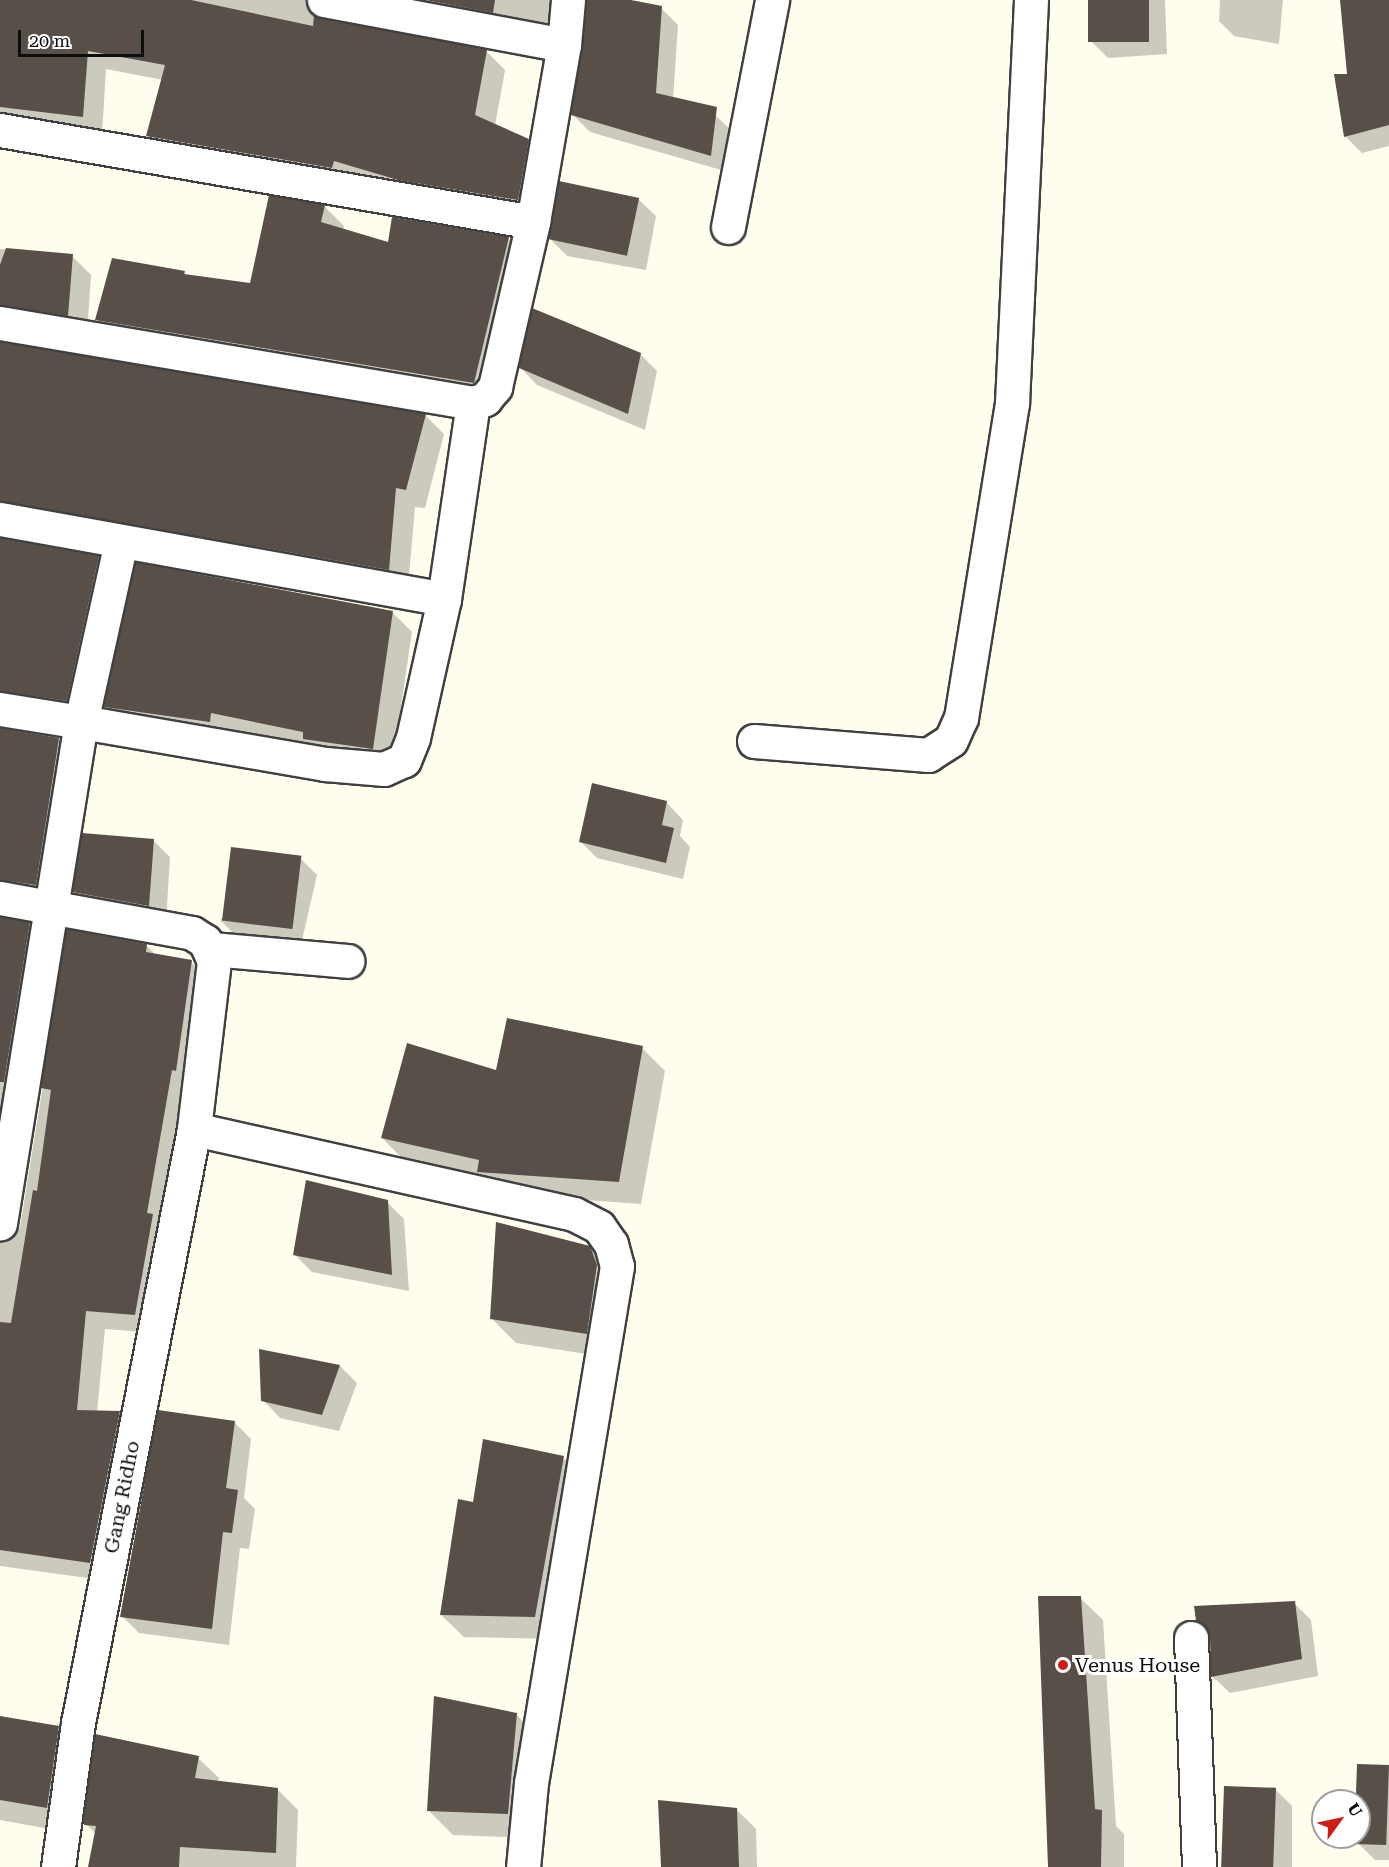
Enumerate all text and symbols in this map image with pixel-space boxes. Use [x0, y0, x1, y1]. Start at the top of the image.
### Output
scale bar [21, 18, 147, 56]
text: 20 m [29, 30, 70, 51]
street label: Gang Ridho [99, 1439, 145, 1555]
place label: Venus House [1075, 1653, 1200, 1677]
marker: Venus House [1056, 1658, 1070, 1672]
north arrow [1311, 1789, 1371, 1849]
text: U [1344, 1800, 1366, 1820]

